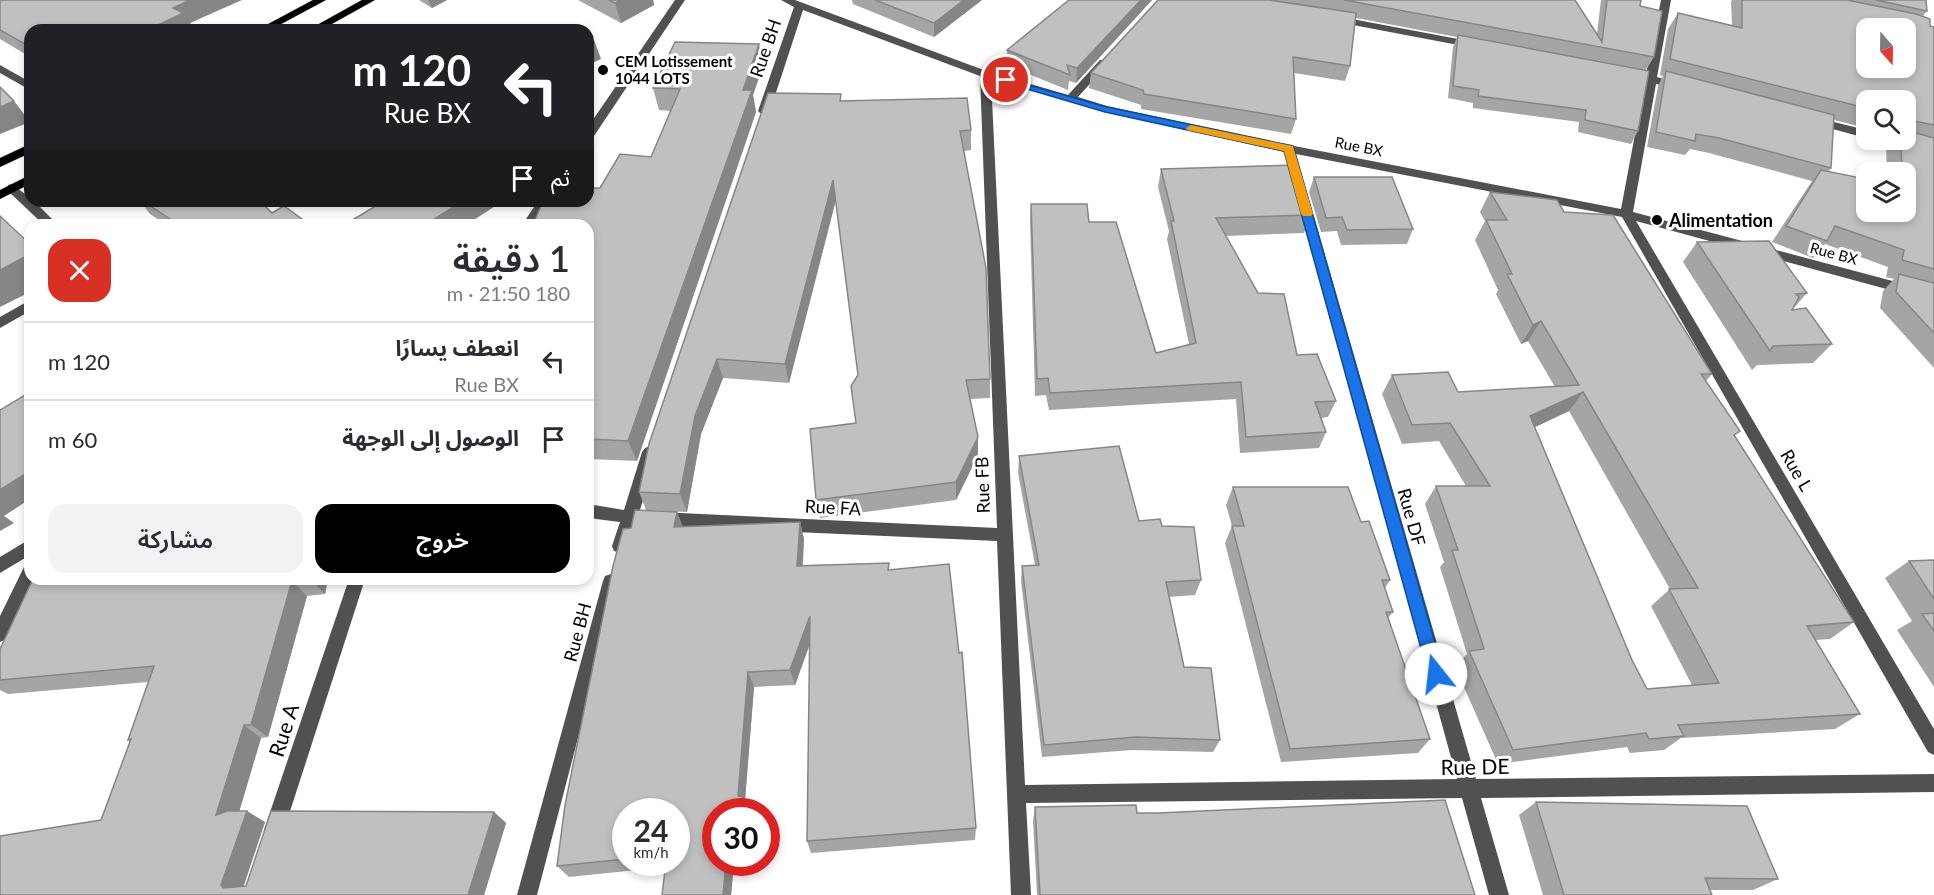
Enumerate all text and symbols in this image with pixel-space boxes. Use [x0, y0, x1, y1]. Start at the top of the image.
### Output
street label: Rue BH [745, 16, 785, 80]
north arrow [1856, 18, 1916, 78]
map controls [1856, 18, 1916, 222]
text: 120 m [353, 45, 471, 95]
icon: left [492, 48, 570, 126]
place label: CEM Lotissement 1044 LOTS [615, 52, 733, 87]
pin [980, 54, 1031, 105]
marker: CEM Lotissement 1044 LOTS [596, 63, 610, 77]
icon: arrive [989, 63, 1022, 96]
button: search [1856, 90, 1916, 150]
text: Rue BX [384, 96, 471, 129]
street label: Rue BX [1333, 133, 1385, 160]
icon: arrive [506, 162, 539, 195]
button: layers [1856, 162, 1916, 222]
text: ثم [551, 164, 570, 191]
place label: Alimentation [1668, 209, 1773, 231]
marker: Alimentation [1650, 213, 1664, 227]
text: 1 دقيقة [453, 236, 570, 280]
street label: Rue BX [1808, 238, 1860, 268]
button: close [48, 239, 111, 302]
text: 180 m · 21:50 [447, 281, 570, 305]
text: انعطف يسارًا [395, 334, 519, 361]
icon: left [537, 345, 570, 378]
text: 120 m [48, 348, 110, 375]
text: Rue BX [454, 372, 519, 396]
icon: arrive [537, 423, 570, 456]
text: الوصول إلى الوجهة [342, 424, 519, 451]
text: 60 m [48, 426, 97, 453]
street label: Rue L [1776, 445, 1818, 495]
street label: Rue FB [970, 456, 994, 514]
street label: Rue DF [1393, 486, 1431, 548]
street label: Rue FA [804, 495, 863, 520]
button: مشاركة [48, 504, 303, 573]
button: خروج [315, 504, 570, 573]
street label: Rue BH [559, 600, 595, 664]
position arrow [1404, 642, 1468, 706]
street label: Rue A [263, 700, 304, 760]
street label: Rue DE [1440, 753, 1510, 779]
speed limit sign: 30 [702, 798, 780, 876]
text: 24 [634, 812, 668, 848]
text: km/h [633, 843, 669, 861]

